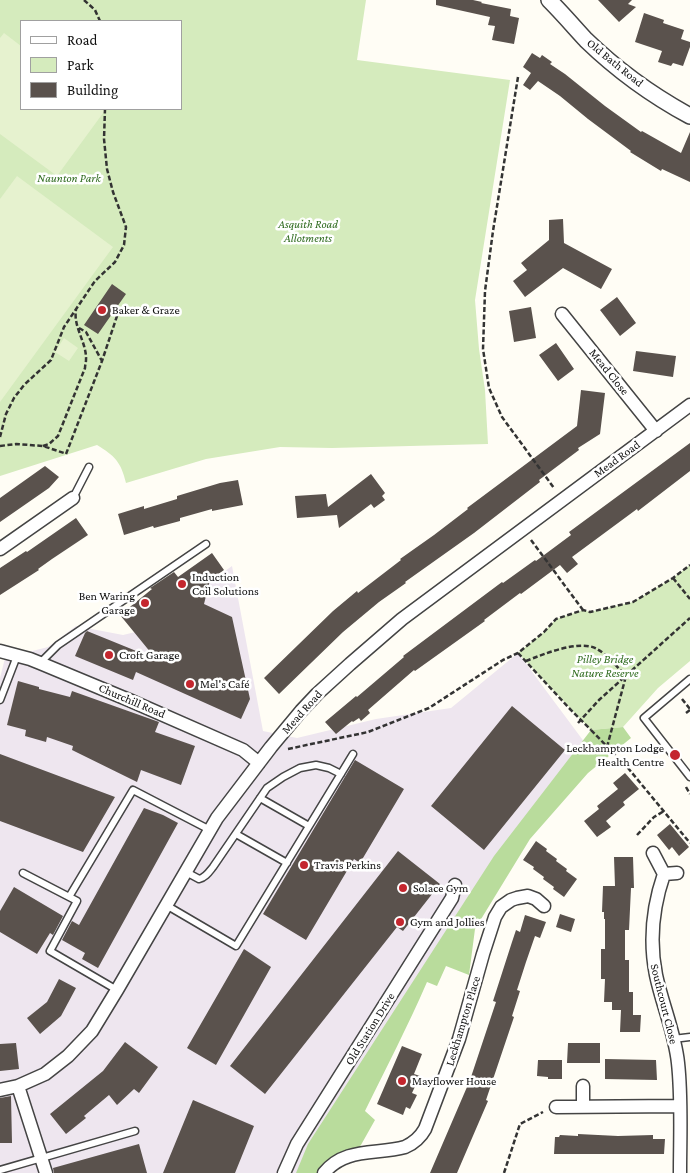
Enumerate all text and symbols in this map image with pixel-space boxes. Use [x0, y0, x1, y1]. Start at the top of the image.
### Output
legend [20, 20, 182, 110]
text: Road [67, 32, 97, 48]
street label: Old Bath Road [584, 36, 646, 90]
text: Park [67, 57, 94, 73]
text: Building [67, 82, 118, 98]
park label: Naunton Park [37, 171, 101, 185]
park label: Asquith Road Allotments [278, 217, 338, 245]
place label: Baker & Graze [112, 303, 180, 317]
marker: Baker & Graze [96, 304, 108, 316]
street label: Mead Close [586, 346, 632, 398]
street label: Mead Road [591, 437, 643, 481]
place label: Induction Coil Solutions [192, 570, 259, 598]
marker: Induction Coil Solutions [176, 578, 188, 590]
place label: Ben Waring Garage [79, 589, 135, 617]
marker: Ben Waring Garage [139, 597, 151, 609]
place label: Croft Garage [119, 648, 180, 662]
marker: Croft Garage [103, 649, 115, 661]
park label: Pilley Bridge Nature Reserve [571, 652, 639, 680]
place label: Mel's Café [200, 677, 249, 691]
marker: Mel's Café [184, 678, 196, 690]
street label: Churchill Road [96, 680, 168, 722]
street label: Mead Road [279, 687, 325, 737]
place label: Leckhampton Lodge Health Centre [566, 741, 664, 769]
marker: Leckhampton Lodge Health Centre [668, 748, 682, 762]
place label: Travis Perkins [314, 858, 381, 872]
marker: Travis Perkins [298, 859, 310, 871]
place label: Solace Gym [413, 881, 468, 895]
marker: Solace Gym [397, 882, 409, 894]
place label: Gym and Jollies [410, 915, 484, 929]
marker: Gym and Jollies [394, 916, 406, 928]
street label: Southcourt Close [647, 962, 681, 1046]
street label: Leckhampton Place [442, 974, 484, 1068]
street label: Old Station Drive [342, 990, 398, 1068]
place label: Mayflower House [412, 1074, 496, 1088]
marker: Mayflower House [396, 1075, 408, 1087]

